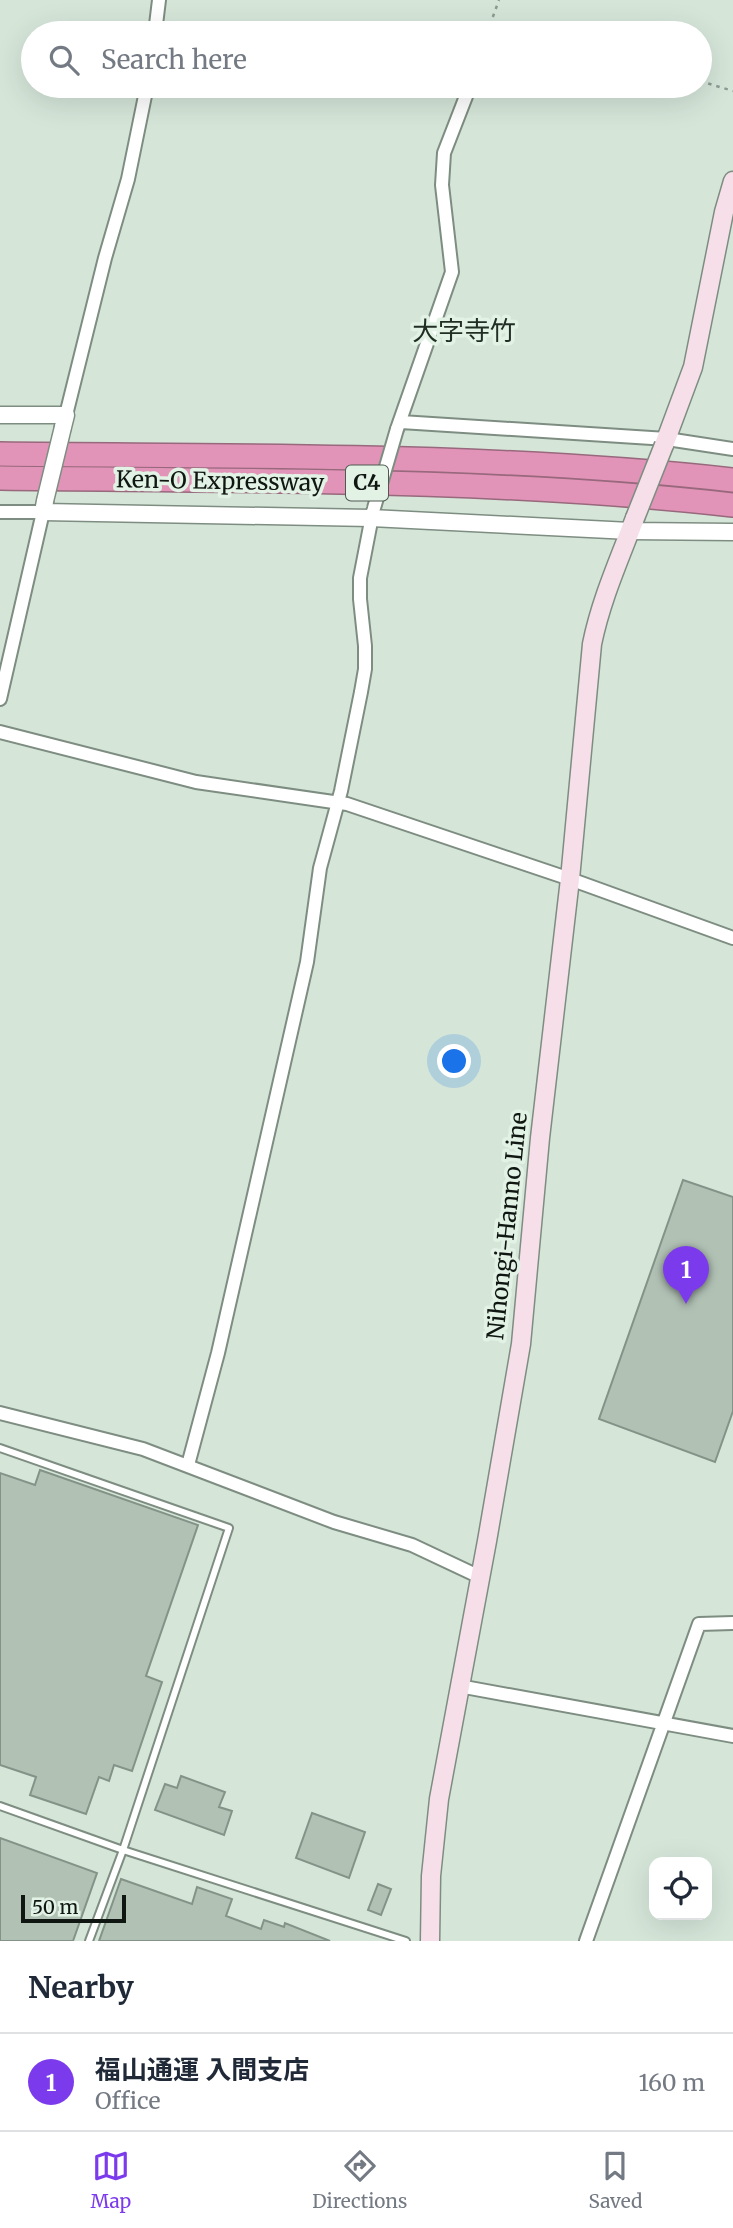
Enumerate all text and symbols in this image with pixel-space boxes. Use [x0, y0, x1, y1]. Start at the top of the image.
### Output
search box [21, 21, 712, 98]
icon: search [45, 41, 83, 79]
text: Search here [101, 43, 247, 76]
district label: 大字寺竹 [412, 314, 516, 347]
street label: Ken-O Expressway [116, 464, 325, 497]
road number: C4 [346, 466, 388, 500]
your location [437, 1044, 471, 1078]
street label: Nihongi-Hanno Line [480, 1111, 533, 1341]
pin: 1 [663, 1246, 709, 1304]
map controls [649, 1857, 712, 1920]
button: locate [649, 1857, 712, 1920]
scale bar [21, 1892, 126, 1924]
text: 50 m [32, 1895, 78, 1919]
text: Nearby [28, 1968, 134, 2006]
text: 福山通運 入間支店 [95, 2053, 309, 2086]
text: 1 [46, 2068, 56, 2097]
text: 160 m [639, 2068, 705, 2097]
text: Office [95, 2086, 160, 2115]
tab: Map [91, 2147, 131, 2213]
tab: Directions [312, 2147, 407, 2213]
tab: Saved [589, 2147, 642, 2213]

